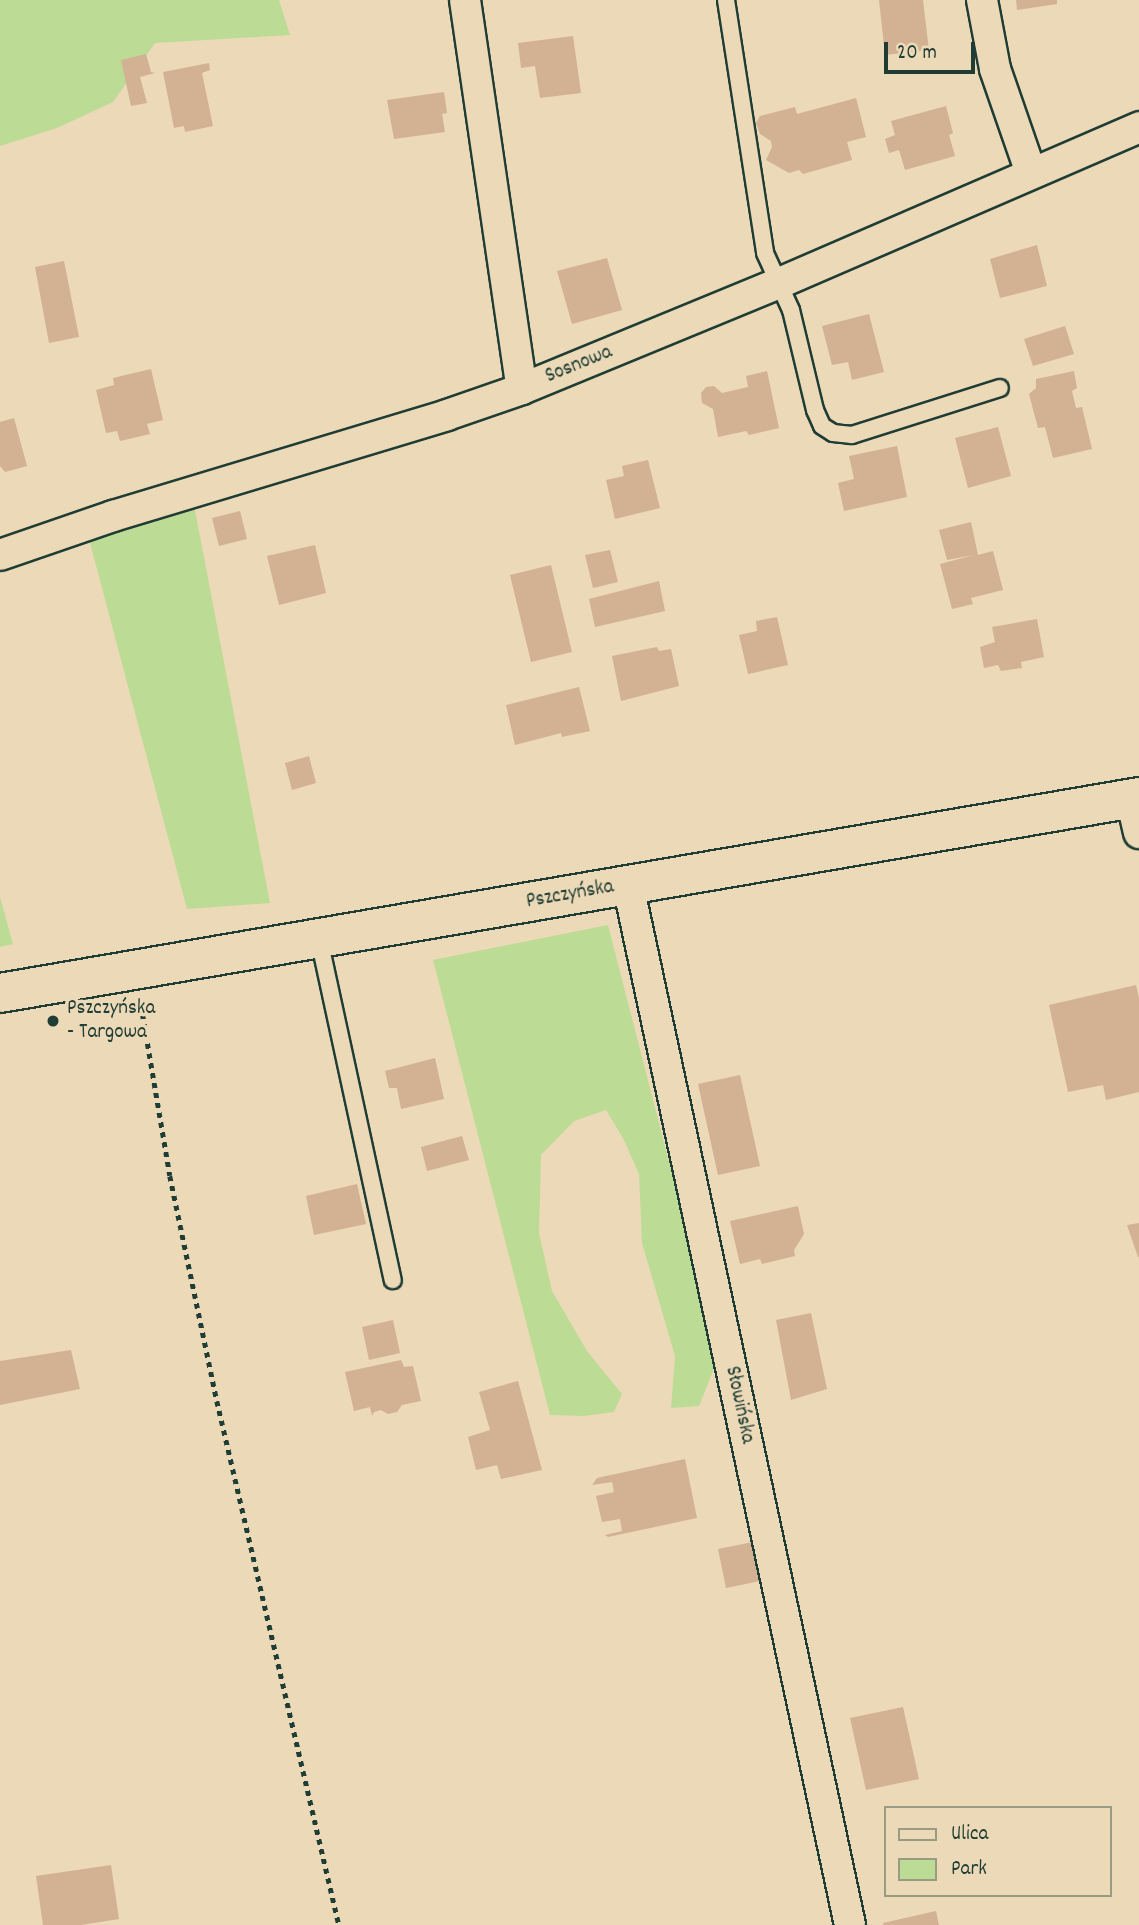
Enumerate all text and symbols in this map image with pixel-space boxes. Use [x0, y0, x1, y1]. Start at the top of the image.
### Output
scale bar [887, 28, 978, 72]
text: 20 m [897, 39, 937, 69]
street label: Sosnowa [542, 340, 616, 390]
street label: Pszczyńska [524, 875, 616, 915]
place label: Pszczyńska - Targowa [67, 996, 155, 1046]
marker: Pszczyńska - Targowa [45, 1013, 61, 1029]
street label: Słowińska [719, 1364, 759, 1446]
legend [884, 1806, 1111, 1897]
text: Ulica [951, 1820, 988, 1850]
text: Park [951, 1855, 987, 1885]

